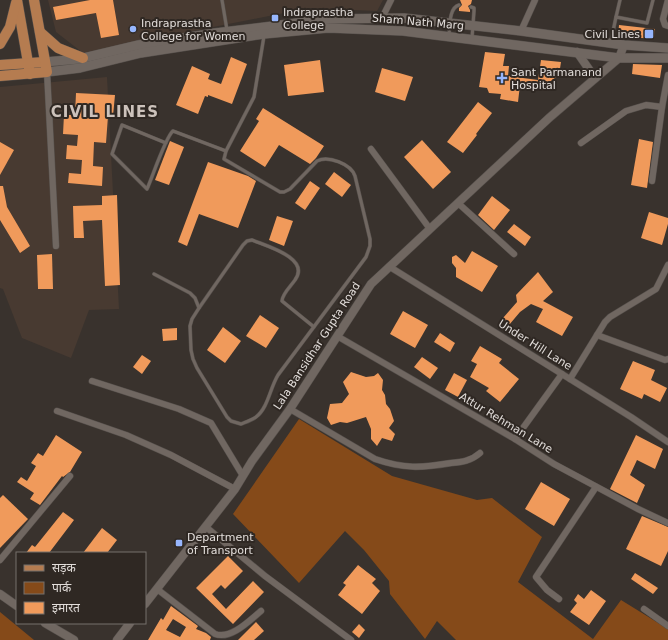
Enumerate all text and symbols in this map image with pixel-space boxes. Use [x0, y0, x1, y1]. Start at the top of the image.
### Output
place label: Indraprastha College [283, 6, 353, 32]
street label: Sham Nath Marg [372, 12, 464, 32]
marker: Indraprastha College [270, 13, 280, 23]
place label: Indraprastha College for Women [141, 17, 246, 43]
marker: Indraprastha College for Women [128, 24, 138, 34]
place label: Civil Lines [584, 28, 640, 41]
marker: Civil Lines [643, 28, 655, 40]
place label: Sant Parmanand Hospital [511, 66, 602, 92]
marker: Sant Parmanand Hospital [496, 72, 508, 84]
district label: CIVIL LINES [51, 103, 159, 121]
street label: Lala Bansidhar Gupta Road [271, 280, 363, 412]
street label: Under Hill Lane [496, 317, 574, 373]
street label: Attur Rehman Lane [457, 390, 555, 456]
place label: Department of Transport [187, 531, 254, 557]
marker: Department of Transport [174, 538, 184, 548]
legend [16, 552, 146, 624]
text: सड़क [52, 561, 77, 575]
text: पार्क [52, 581, 72, 595]
text: इमारत [52, 601, 81, 615]

